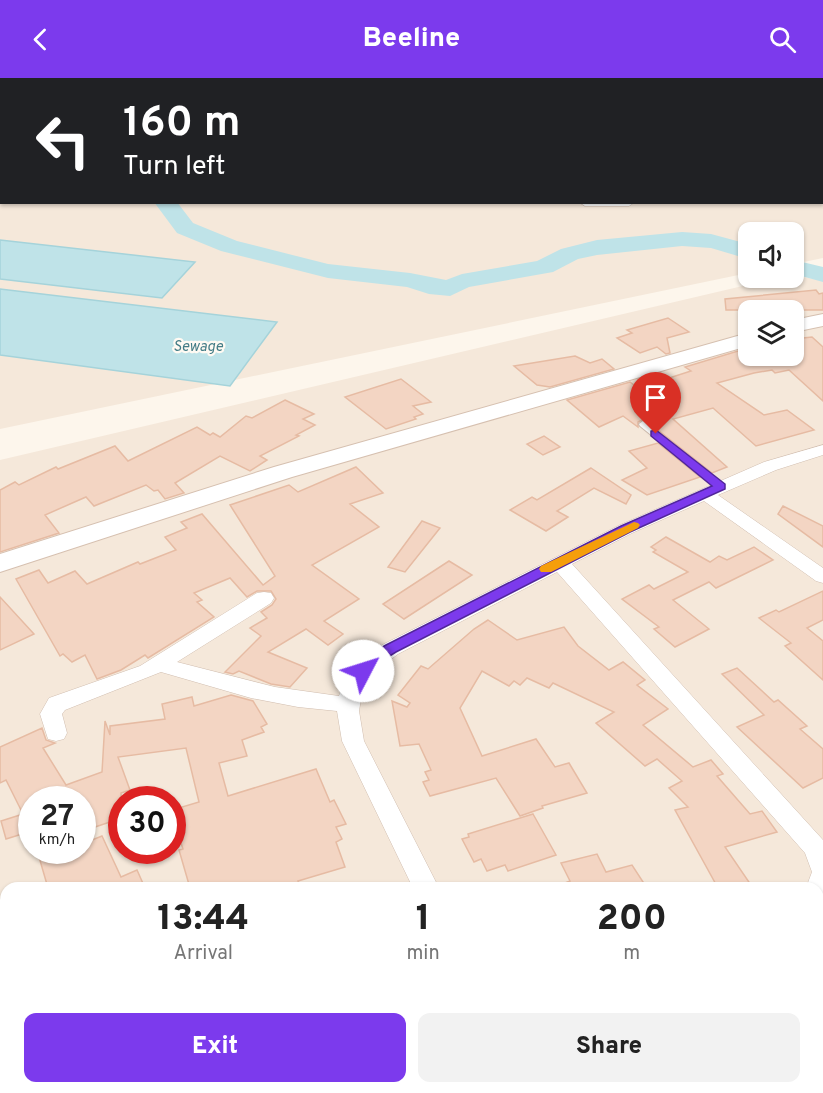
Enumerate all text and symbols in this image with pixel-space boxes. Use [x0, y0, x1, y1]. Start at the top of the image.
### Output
text: Beeline [363, 22, 460, 56]
icon: back [24, 23, 57, 56]
icon: search [766, 23, 799, 56]
text: 160 m [123, 98, 241, 151]
icon: left [24, 102, 102, 180]
text: Turn left [123, 150, 225, 184]
map controls [738, 222, 804, 366]
button: sound [738, 222, 804, 288]
button: layers [738, 300, 804, 366]
water label: Sewage [173, 338, 223, 357]
pin [630, 372, 681, 434]
icon: arrive [639, 381, 672, 414]
position arrow [331, 639, 395, 703]
speed limit sign: 30 [108, 786, 186, 864]
text: 27 [40, 799, 74, 836]
text: km/h [39, 831, 75, 850]
text: 13:44 [157, 897, 249, 943]
text: 1 [416, 897, 430, 943]
text: 200 [597, 897, 667, 943]
text: Arrival [173, 941, 233, 967]
text: min [406, 941, 440, 967]
text: m [623, 941, 640, 967]
button: Exit [24, 1013, 406, 1082]
button: Share [418, 1013, 800, 1082]

